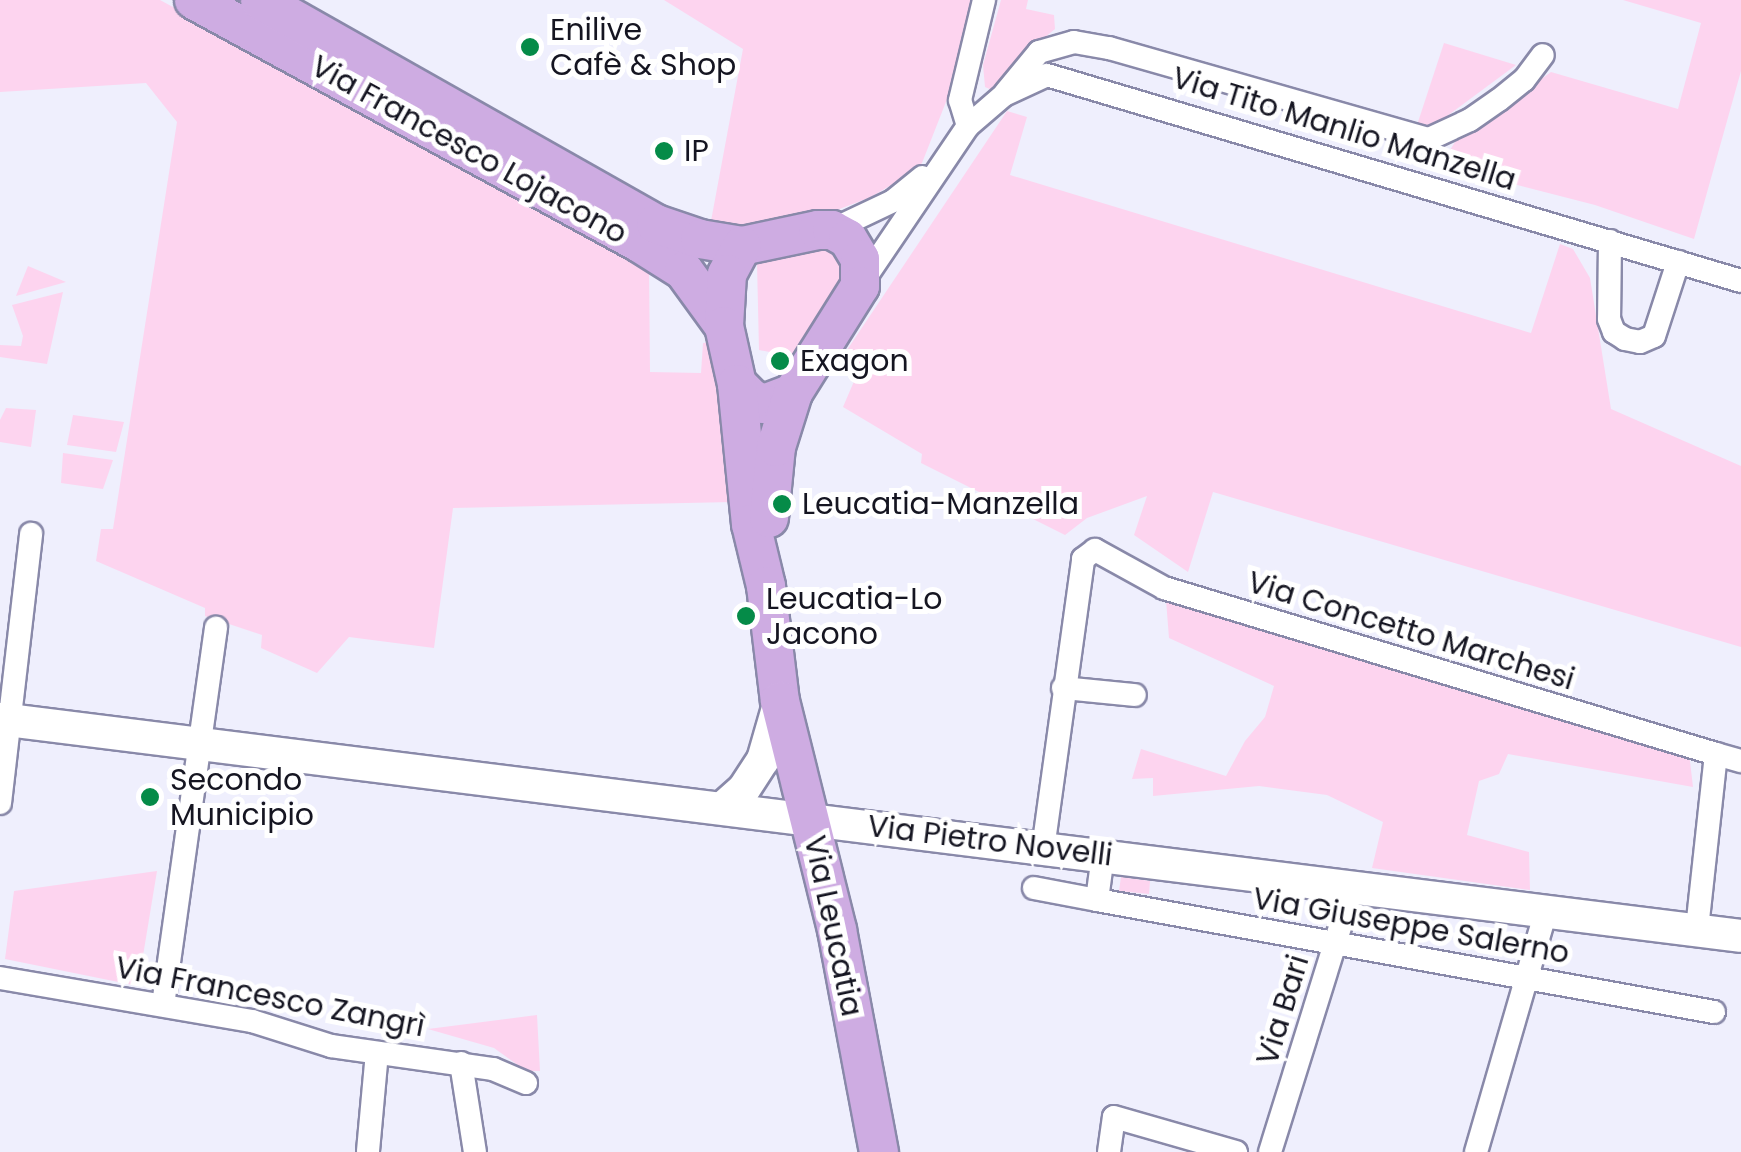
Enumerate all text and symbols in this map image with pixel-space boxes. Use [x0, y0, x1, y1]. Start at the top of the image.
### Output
place label: Enilive Cafè & Shop [550, 12, 736, 82]
marker: Enilive Cafè & Shop [519, 36, 541, 58]
street label: Via Francesco Lojacono [305, 48, 633, 252]
street label: Via Tito Manlio Manzella [1168, 60, 1520, 198]
place label: IP [684, 133, 709, 169]
marker: IP [653, 140, 675, 162]
place label: Exagon [800, 343, 909, 379]
marker: Exagon [769, 350, 791, 372]
place label: Leucatia-Manzella [802, 486, 1079, 522]
marker: Leucatia-Manzella [771, 493, 793, 515]
street label: Via Concetto Marchesi [1243, 564, 1579, 698]
place label: Leucatia-Lo Jacono [766, 581, 943, 652]
marker: Leucatia-Lo Jacono [735, 605, 757, 627]
place label: Secondo Municipio [170, 762, 314, 832]
marker: Secondo Municipio [139, 786, 161, 808]
street label: Via Pietro Novelli [865, 808, 1115, 874]
street label: Via Leucatia [796, 832, 870, 1020]
street label: Via Giuseppe Salerno [1250, 880, 1572, 972]
street label: Via Francesco Zangrì [112, 949, 428, 1045]
street label: Via Bari [1249, 951, 1317, 1069]

